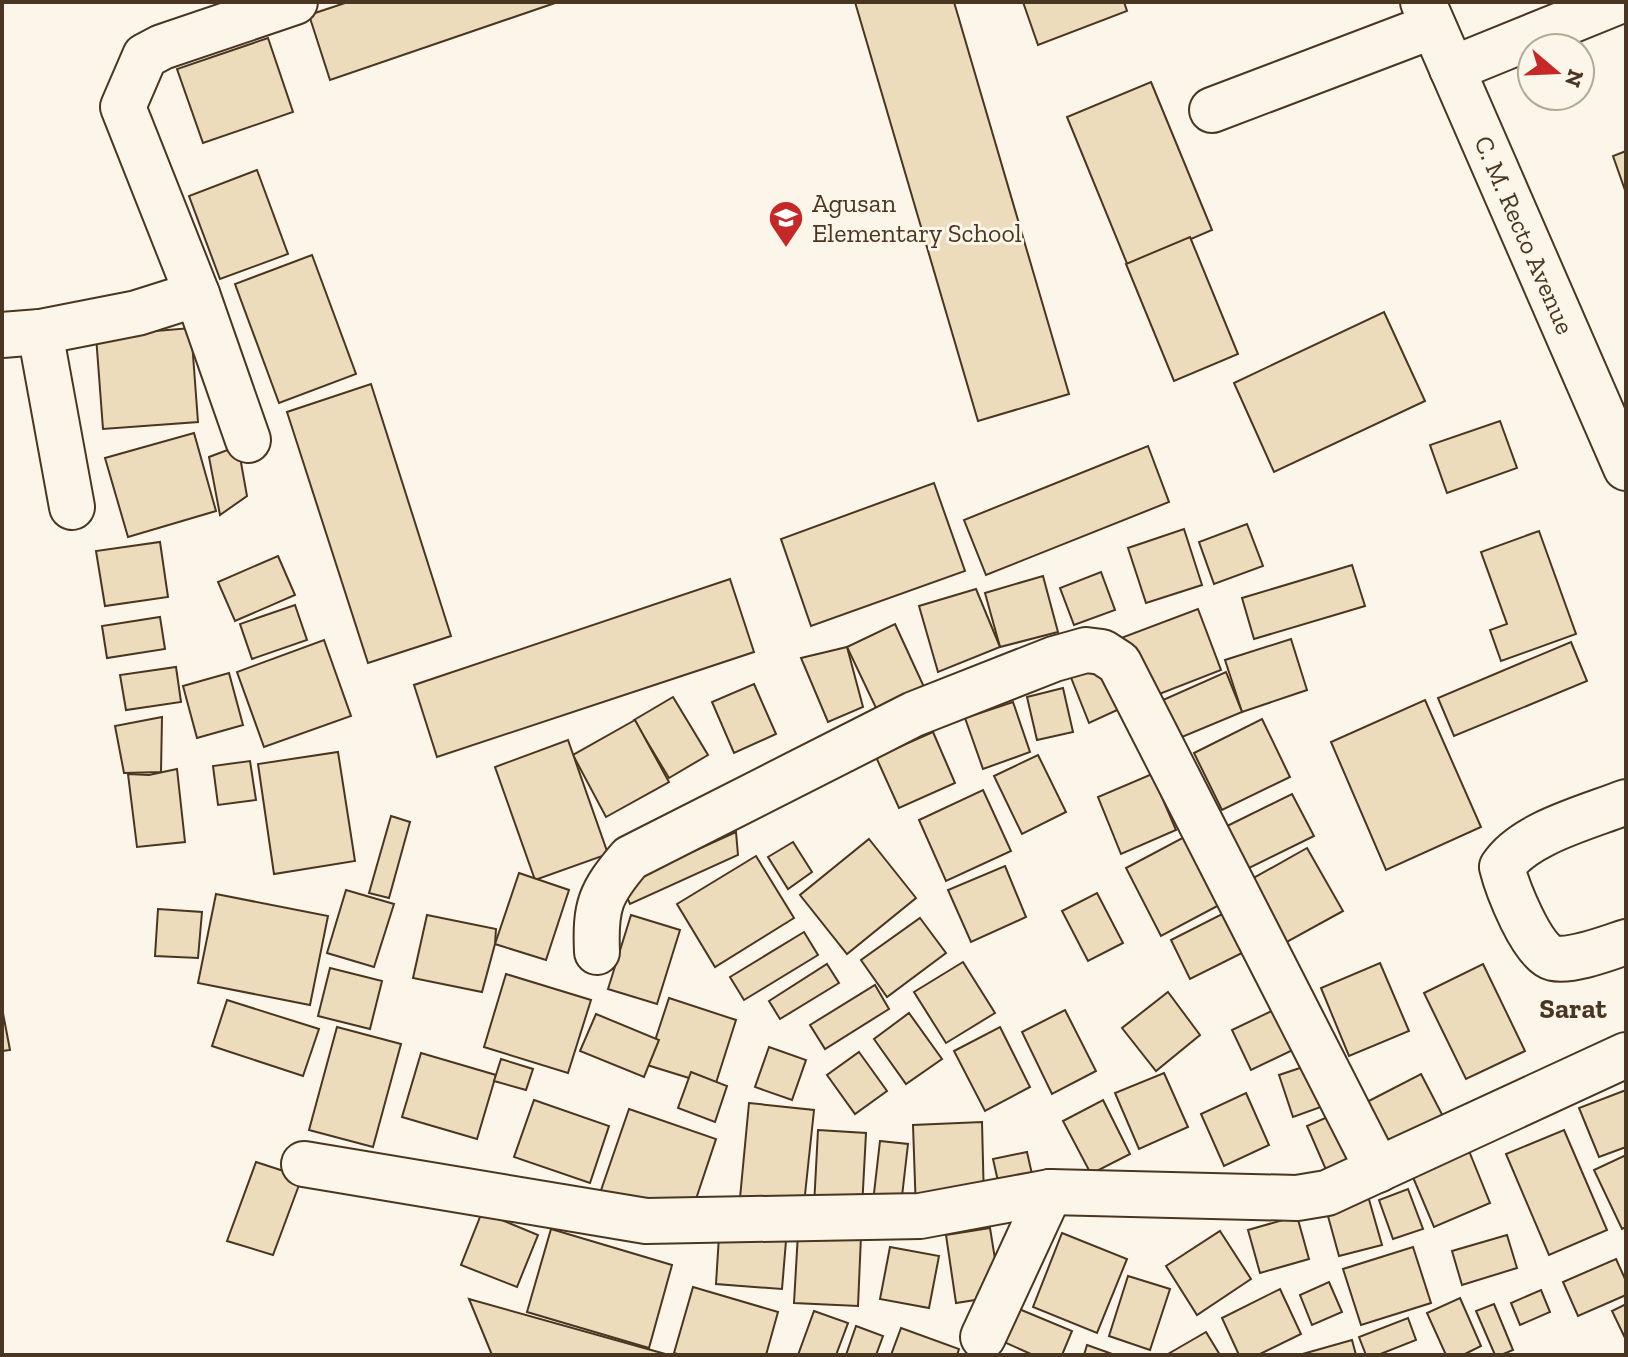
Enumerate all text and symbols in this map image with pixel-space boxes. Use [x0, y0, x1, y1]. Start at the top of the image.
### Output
north arrow [1516, 32, 1596, 112]
text: N [1559, 66, 1590, 91]
street label: C. M. Recto Avenue [1467, 131, 1582, 339]
place label: Agusan Elementary School [812, 187, 1022, 249]
school or university icon: Agusan Elementary School [767, 199, 805, 249]
district label: Sarat [1539, 992, 1608, 1025]

